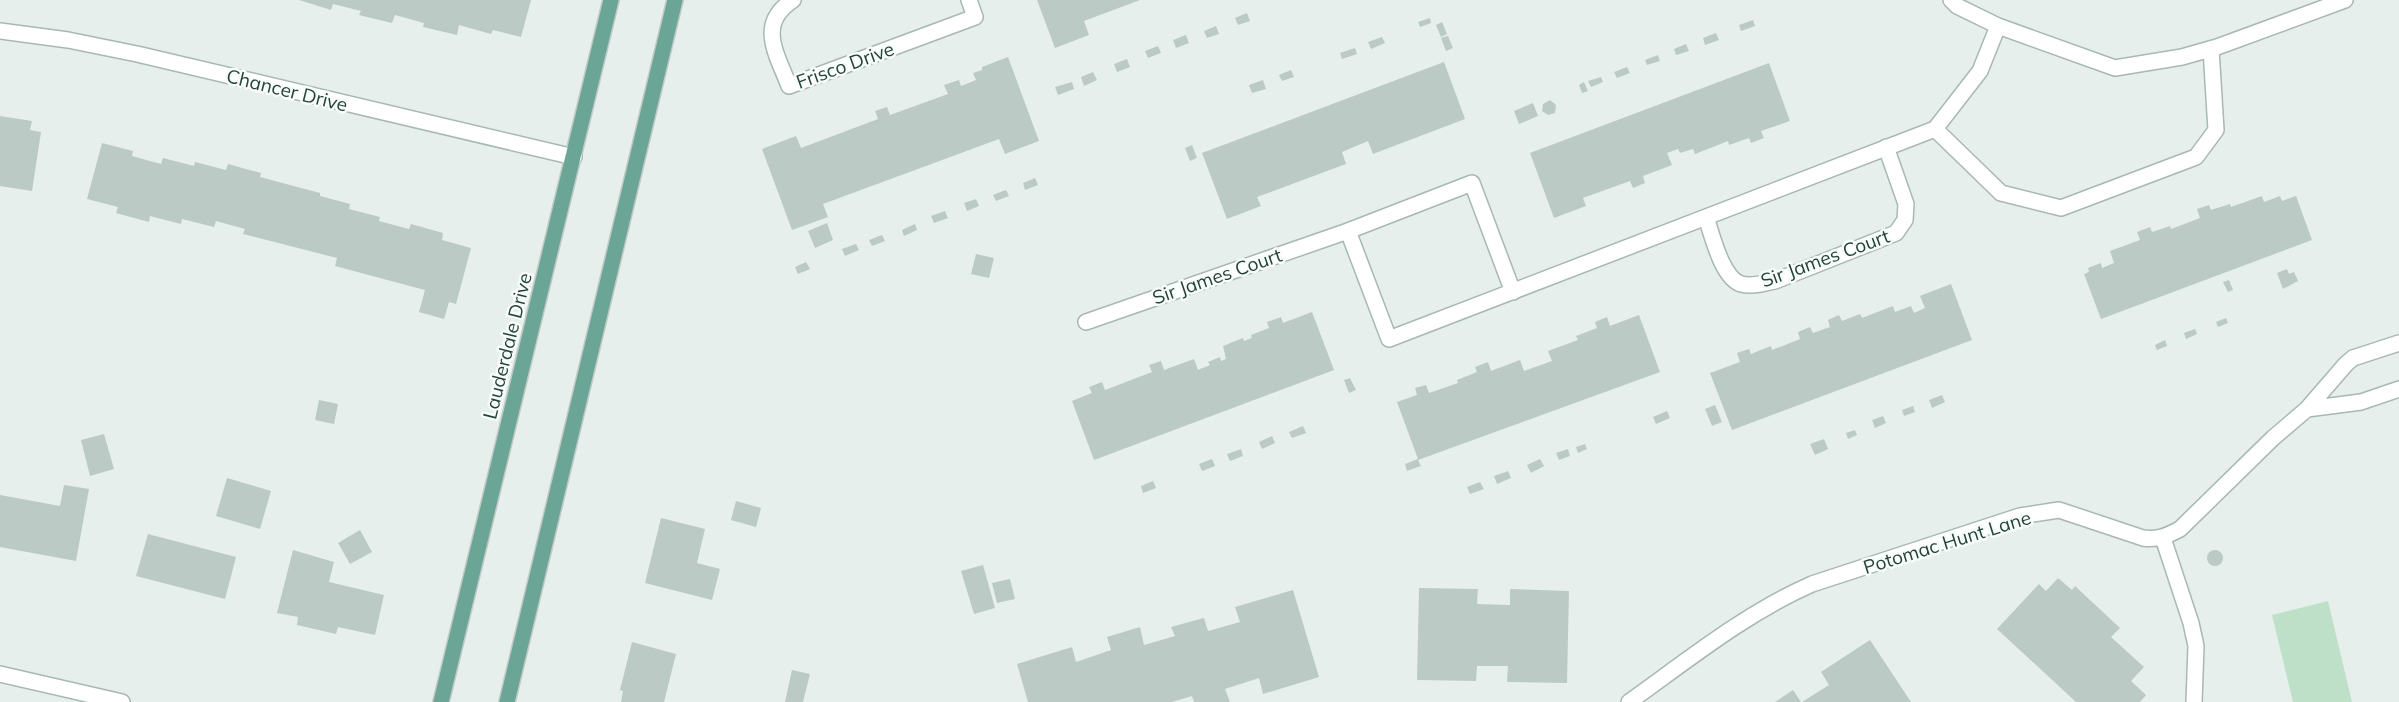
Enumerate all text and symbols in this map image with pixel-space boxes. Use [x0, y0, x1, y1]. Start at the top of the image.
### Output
street label: Frisco Drive [793, 36, 897, 94]
street label: Chancer Drive [224, 63, 350, 117]
street label: Sir James Court [1757, 223, 1893, 292]
street label: Sir James Court [1149, 242, 1285, 309]
street label: Lauderdale Drive [477, 270, 537, 422]
street label: Potomac Hunt Lane [1860, 505, 2034, 579]

